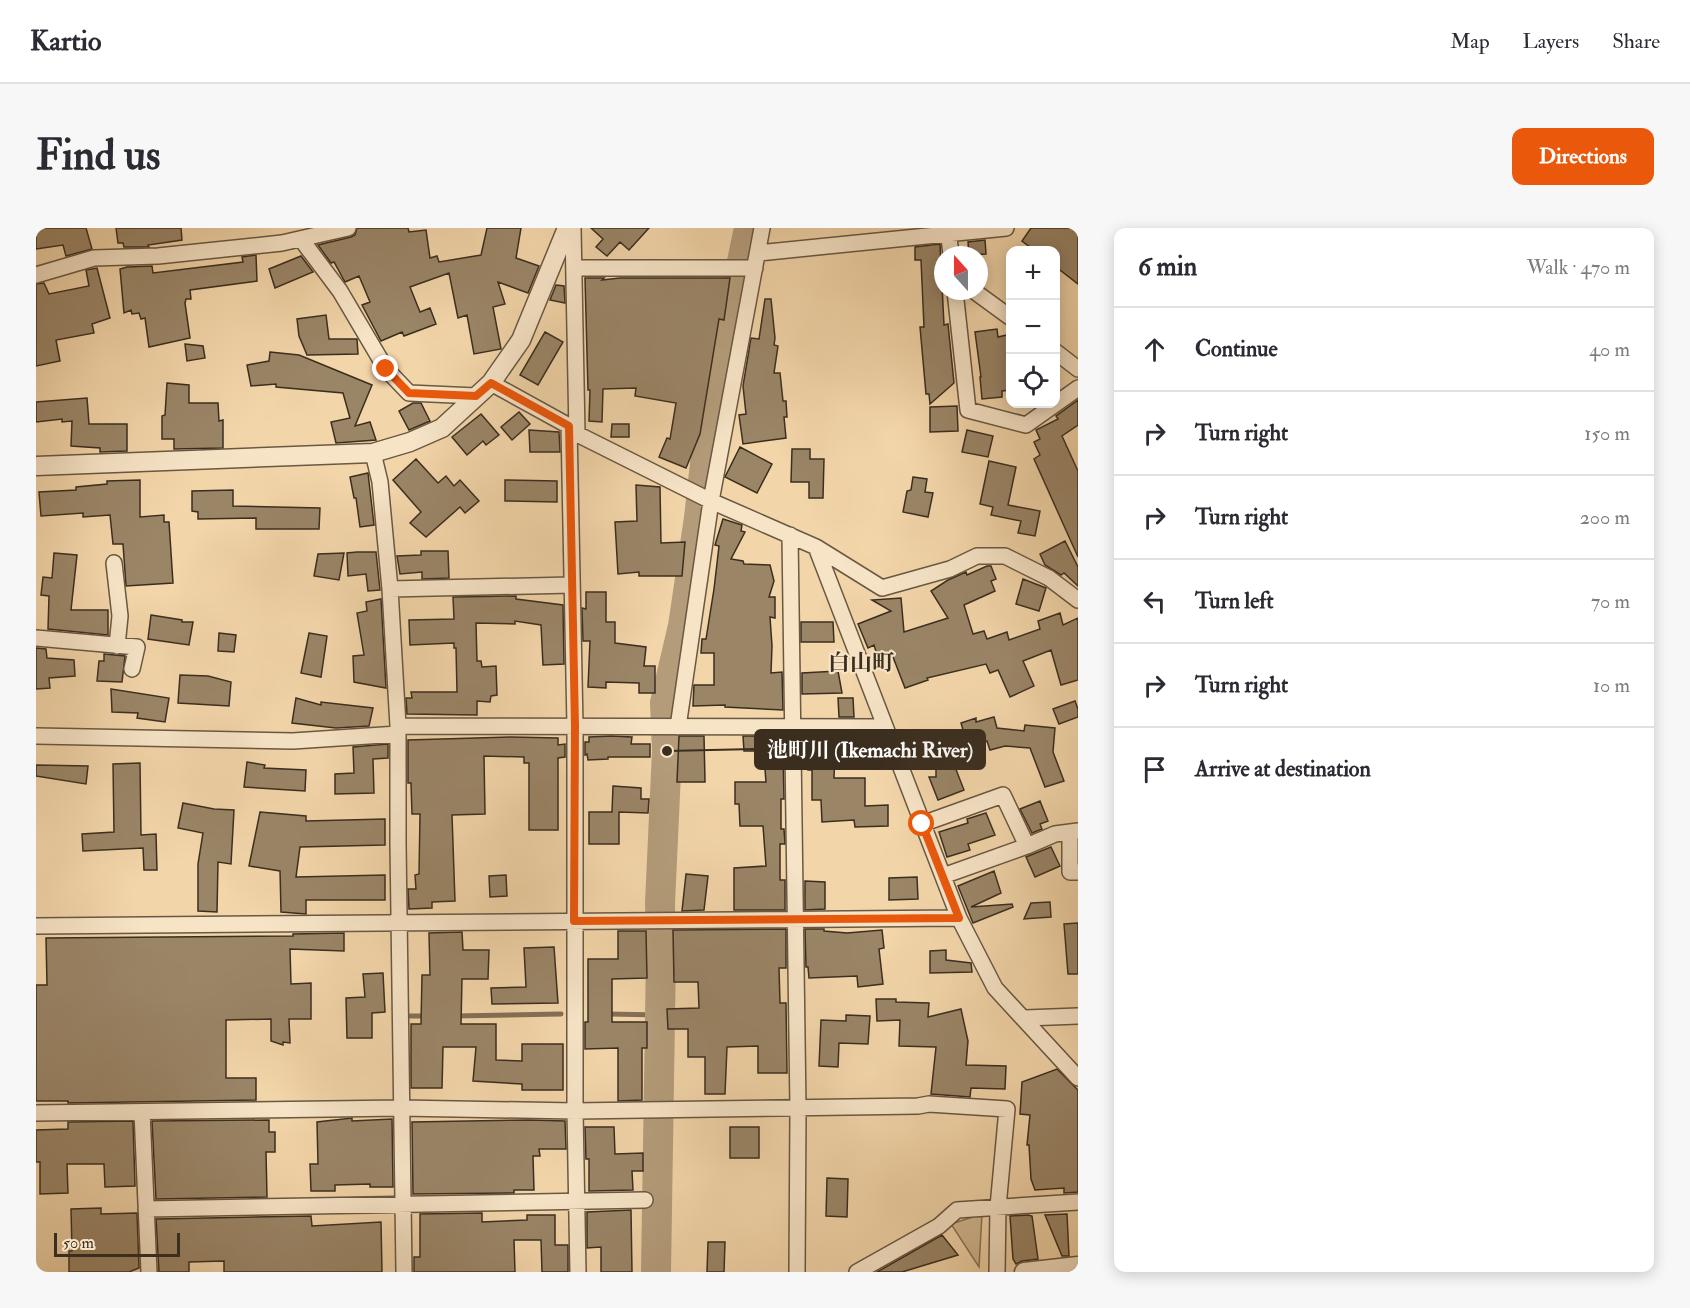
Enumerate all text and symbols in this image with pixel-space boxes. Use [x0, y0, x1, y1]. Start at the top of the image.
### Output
text: Kartio [30, 24, 101, 59]
text: Map [1450, 28, 1490, 55]
text: Layers [1523, 28, 1579, 55]
text: Share [1612, 28, 1660, 55]
button: Directions [1512, 128, 1654, 185]
text: Find us [36, 130, 160, 182]
north arrow [934, 246, 988, 300]
map controls [1006, 246, 1060, 408]
button: + [1006, 246, 1060, 300]
text: 6 min [1138, 251, 1197, 283]
text: Walk · 470 m [1527, 255, 1630, 280]
button: − [1006, 300, 1060, 354]
icon: ahead [1138, 333, 1171, 366]
text: Continue [1195, 335, 1278, 363]
text: 40 m [1589, 337, 1630, 362]
button: locate [1006, 354, 1060, 408]
route end [372, 355, 398, 381]
icon: right [1138, 417, 1171, 450]
text: Turn right [1195, 419, 1288, 447]
text: 150 m [1584, 421, 1630, 446]
icon: right [1138, 501, 1171, 534]
text: Turn right [1195, 503, 1288, 531]
text: 200 m [1580, 505, 1630, 530]
icon: left [1138, 585, 1171, 618]
text: Turn left [1195, 587, 1274, 615]
text: 70 m [1591, 589, 1630, 614]
district label: 白山町 [828, 649, 894, 677]
icon: right [1138, 669, 1171, 702]
text: Turn right [1195, 671, 1288, 699]
text: 10 m [1593, 673, 1630, 698]
callout: 池町川 (Ikemachi River) [755, 730, 985, 769]
text: 池町川 (Ikemachi River) [767, 737, 973, 764]
icon: arrive [1138, 753, 1171, 786]
text: Arrive at destination [1195, 755, 1371, 783]
route start [908, 810, 934, 836]
scale bar [54, 1230, 180, 1258]
text: 50 m [63, 1233, 94, 1253]

